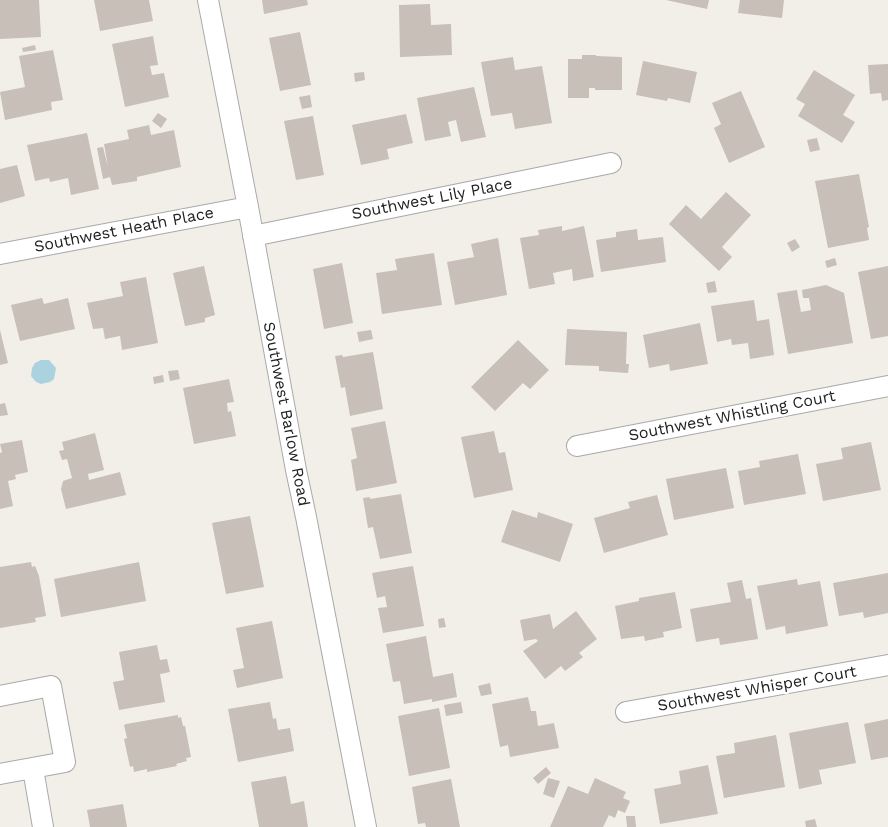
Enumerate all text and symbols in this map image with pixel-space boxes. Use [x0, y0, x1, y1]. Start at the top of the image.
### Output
street label: Southwest Lily Place [350, 174, 514, 224]
street label: Southwest Heath Place [32, 203, 216, 257]
street label: Southwest Barlow Road [259, 320, 313, 508]
street label: Southwest Whistling Court [627, 387, 837, 445]
street label: Southwest Whisper Court [656, 662, 858, 716]

